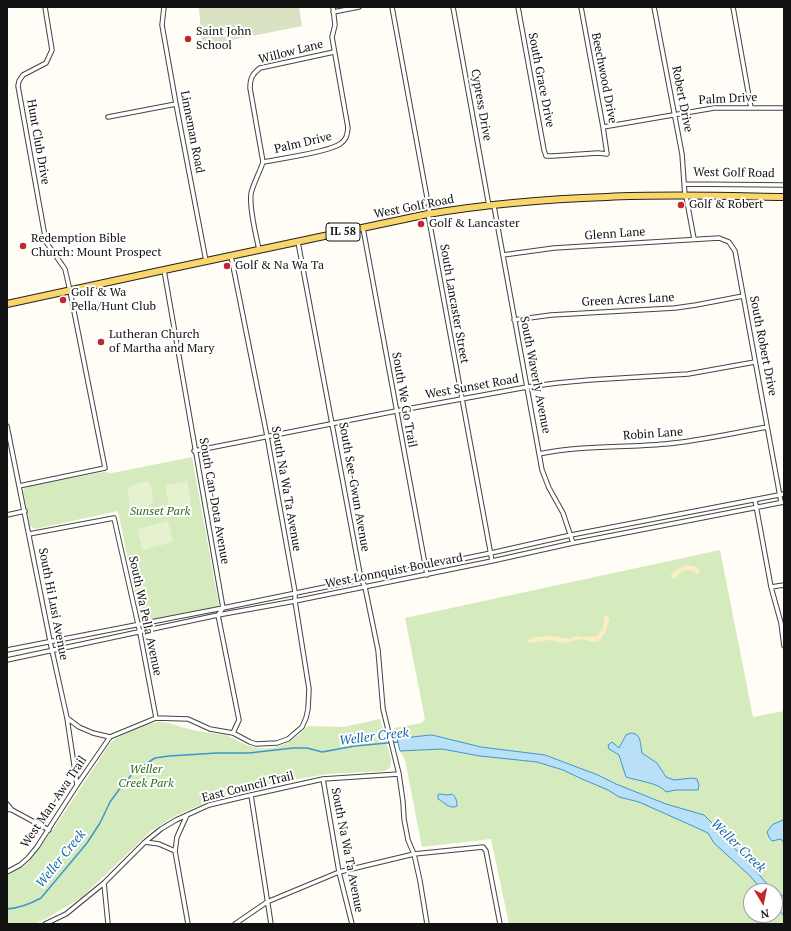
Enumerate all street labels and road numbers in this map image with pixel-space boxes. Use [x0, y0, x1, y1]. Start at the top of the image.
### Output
street label: South Grace Drive [525, 31, 557, 129]
street label: Beechwood Drive [588, 31, 620, 125]
street label: Willow Lane [257, 37, 325, 67]
street label: Robert Drive [669, 65, 695, 133]
street label: Cypress Drive [468, 68, 494, 142]
street label: Linneman Road [177, 90, 207, 174]
street label: Palm Drive [698, 90, 758, 108]
street label: Hunt Club Drive [23, 98, 53, 186]
street label: Palm Drive [273, 129, 333, 157]
street label: West Golf Road [693, 165, 775, 181]
street label: West Golf Road [373, 192, 455, 222]
road number: IL 58 [326, 223, 360, 241]
street label: Glenn Lane [584, 225, 646, 243]
street label: South Lancaster Street [436, 243, 472, 365]
street label: Green Acres Lane [581, 290, 675, 310]
street label: South Robert Drive [746, 295, 780, 397]
street label: South Waverly Avenue [517, 315, 553, 435]
street label: South We Go Trail [389, 351, 419, 449]
street label: West Sunset Road [424, 372, 520, 402]
street label: South See-Gwun Avenue [336, 421, 372, 553]
street label: South Na Wa Ta Avenue [268, 425, 304, 553]
street label: Robin Lane [623, 425, 683, 443]
street label: South Can-Dota Avenue [196, 437, 232, 565]
street label: South Hi Lusi Avenue [35, 547, 71, 661]
street label: West Lonnquist Boulevard [324, 551, 464, 591]
street label: South Wa Pella Avenue [125, 555, 165, 677]
street label: West Man-Awa Trail [18, 753, 90, 851]
street label: East Council Trail [200, 769, 296, 805]
street label: South Na Wa Ta Avenue [328, 786, 366, 914]

